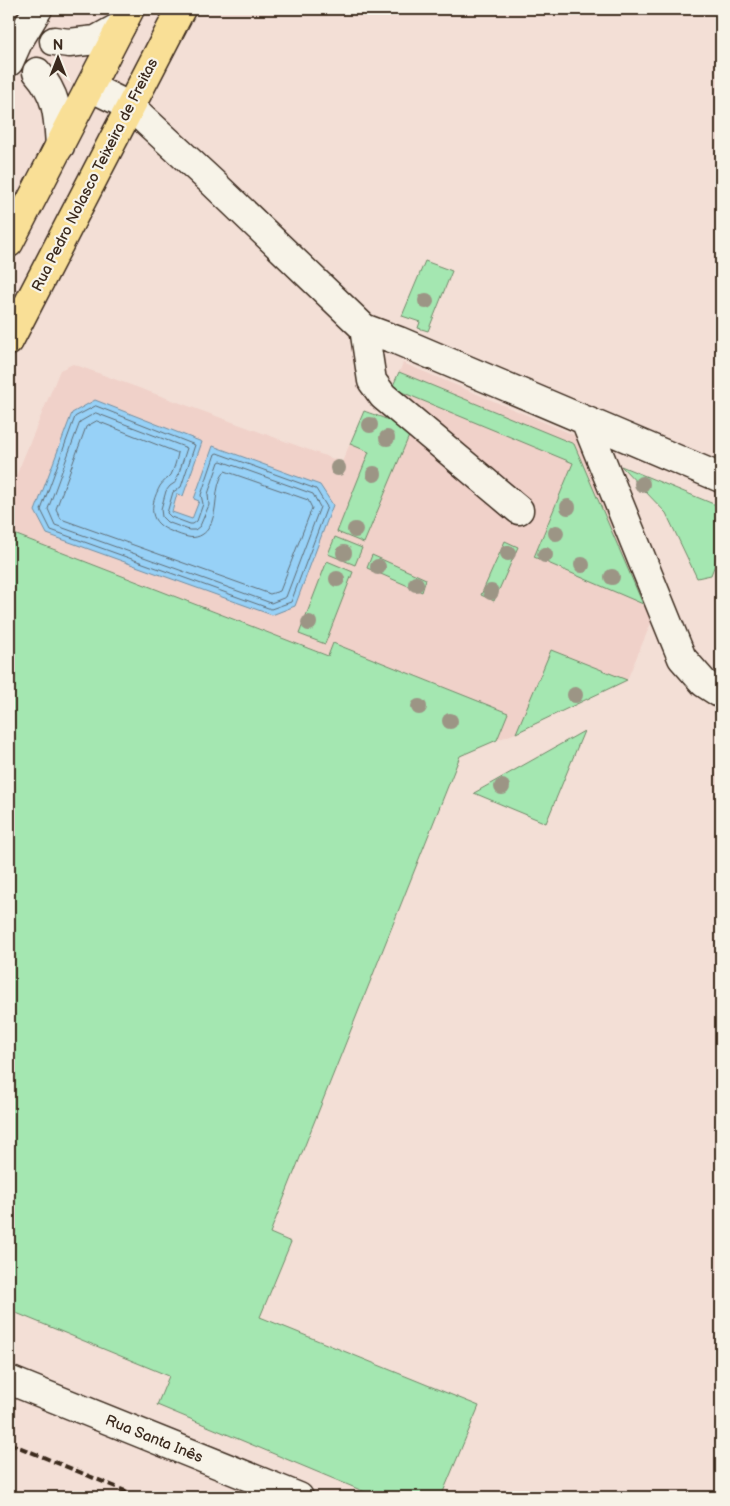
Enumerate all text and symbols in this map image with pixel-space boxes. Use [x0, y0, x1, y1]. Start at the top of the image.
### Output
north arrow [32, 32, 82, 82]
text: N [53, 37, 63, 54]
street label: Rua Pedro Nolasco Teixeira de Freitas [28, 55, 163, 295]
street label: Rua Santa Inês [102, 1411, 206, 1467]

